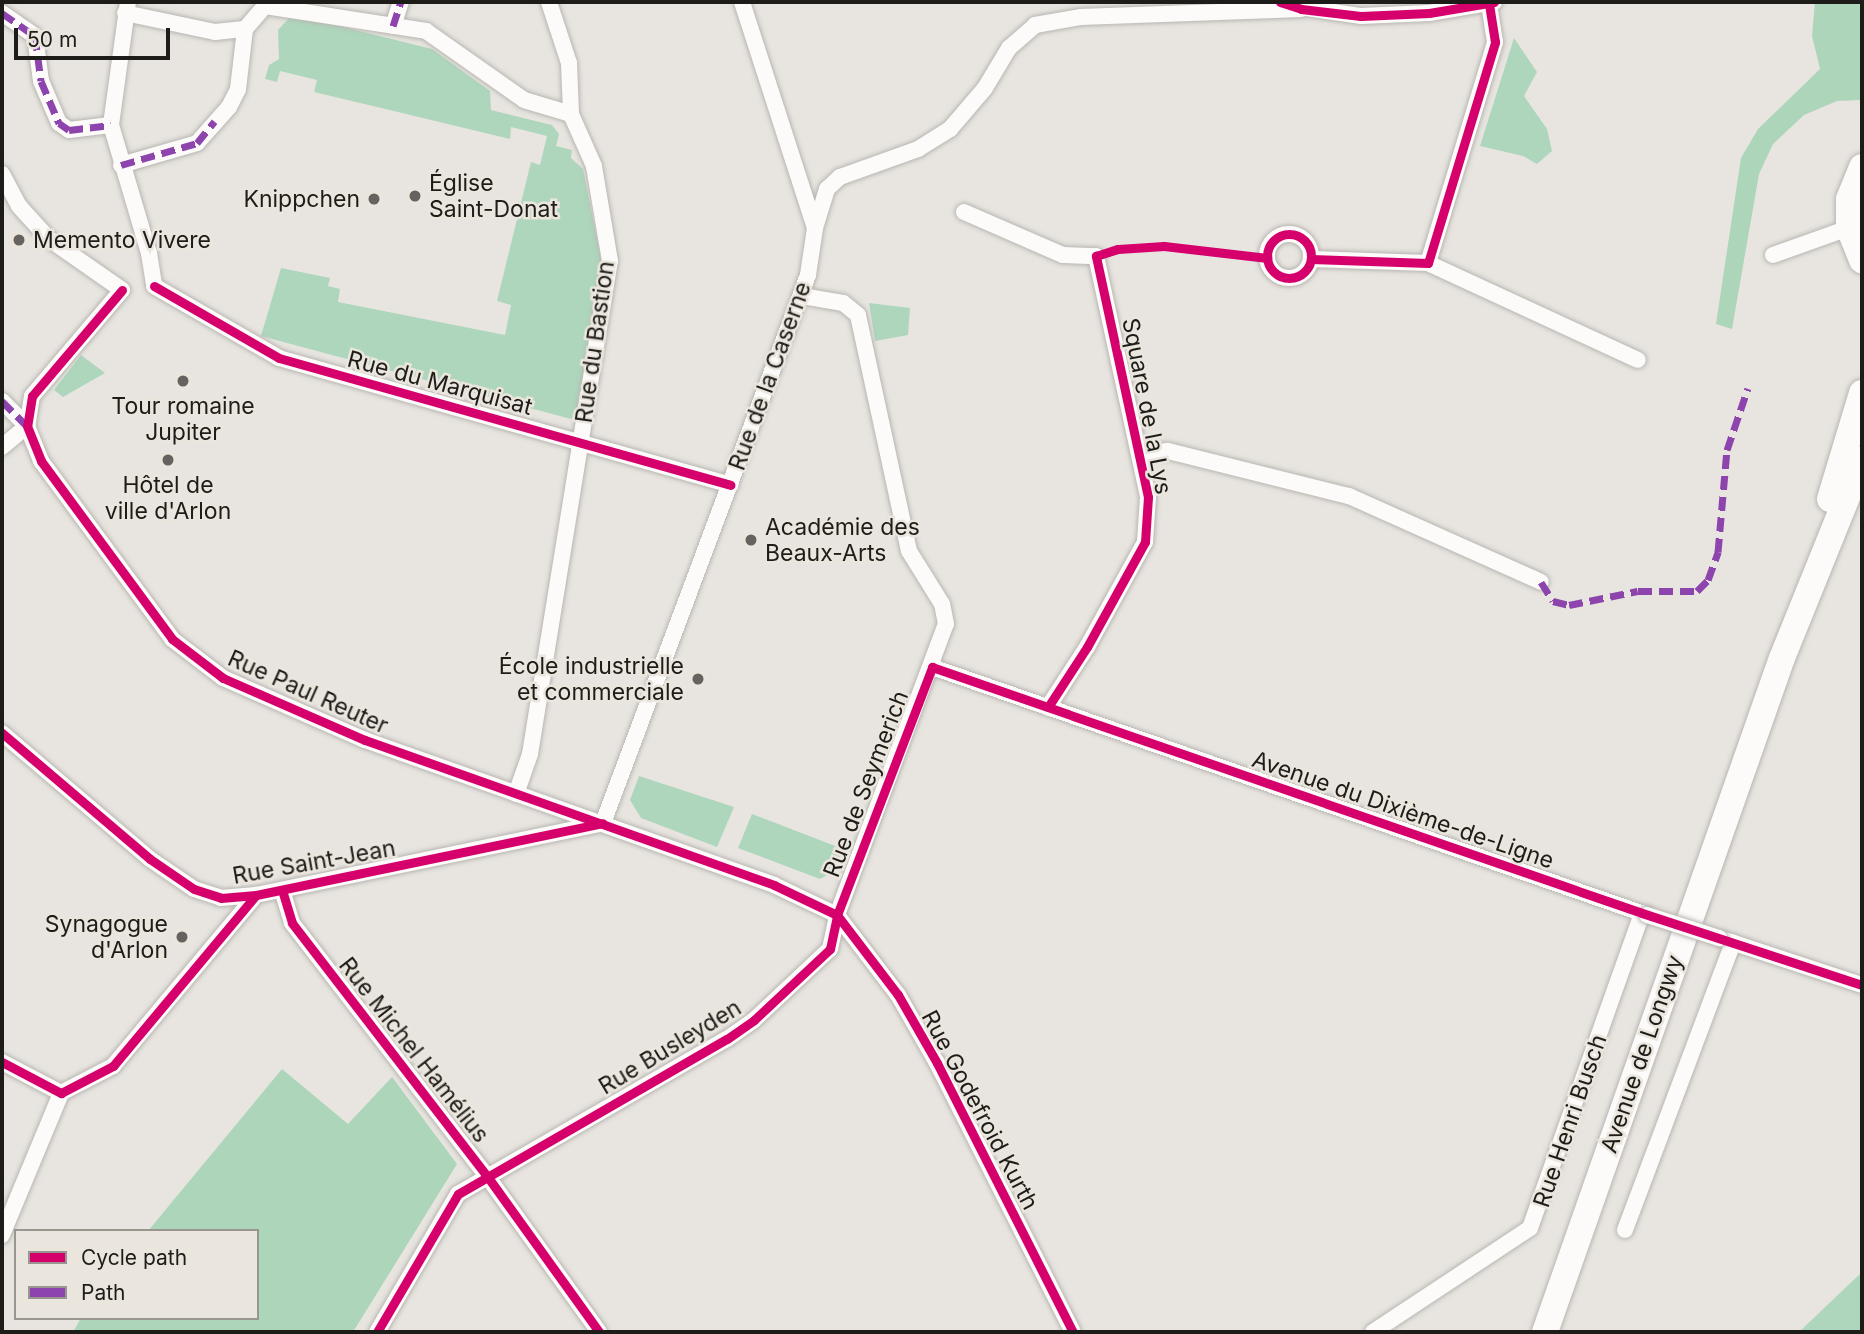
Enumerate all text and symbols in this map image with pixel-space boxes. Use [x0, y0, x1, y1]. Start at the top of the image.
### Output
scale bar [18, 14, 173, 58]
text: 50 m [27, 27, 77, 52]
place label: Église Saint-Donat [429, 169, 558, 223]
place label: Knippchen [243, 185, 360, 213]
marker: Église Saint-Donat [407, 188, 423, 204]
marker: Knippchen [366, 191, 382, 207]
place label: Memento Vivere [33, 226, 211, 254]
marker: Memento Vivere [11, 232, 27, 248]
street label: Rue du Bastion [570, 259, 620, 425]
street label: Rue de la Caserne [723, 278, 817, 474]
street label: Square de la Lys [1116, 316, 1178, 496]
street label: Rue du Marquisat [345, 345, 535, 421]
marker: Tour romaine Jupiter [175, 373, 191, 389]
place label: Tour romaine Jupiter [111, 392, 255, 446]
marker: Hôtel de ville d'Arlon [160, 452, 176, 468]
place label: Hôtel de ville d'Arlon [105, 471, 231, 525]
place label: Académie des Beaux-Arts [765, 513, 920, 567]
marker: Académie des Beaux-Arts [743, 532, 759, 548]
street label: Rue Paul Reuter [224, 644, 392, 740]
place label: École industrielle et commerciale [499, 652, 684, 706]
marker: École industrielle et commerciale [690, 671, 706, 687]
street label: Rue de Seymerich [818, 687, 914, 881]
street label: Avenue du Dixième-de-Ligne [1249, 745, 1557, 875]
street label: Rue Saint-Jean [230, 834, 398, 890]
place label: Synagogue d'Arlon [45, 910, 168, 964]
marker: Synagogue d'Arlon [174, 929, 190, 945]
street label: Avenue de Longwy [1595, 951, 1689, 1157]
street label: Rue Michel Hamélius [333, 952, 495, 1148]
street label: Rue Busleyden [594, 994, 746, 1100]
street label: Rue Godefroid Kurth [916, 1006, 1044, 1214]
street label: Rue Henri Busch [1527, 1031, 1613, 1211]
legend [14, 1229, 259, 1320]
text: Cycle path [81, 1245, 187, 1270]
text: Path [81, 1280, 126, 1305]

